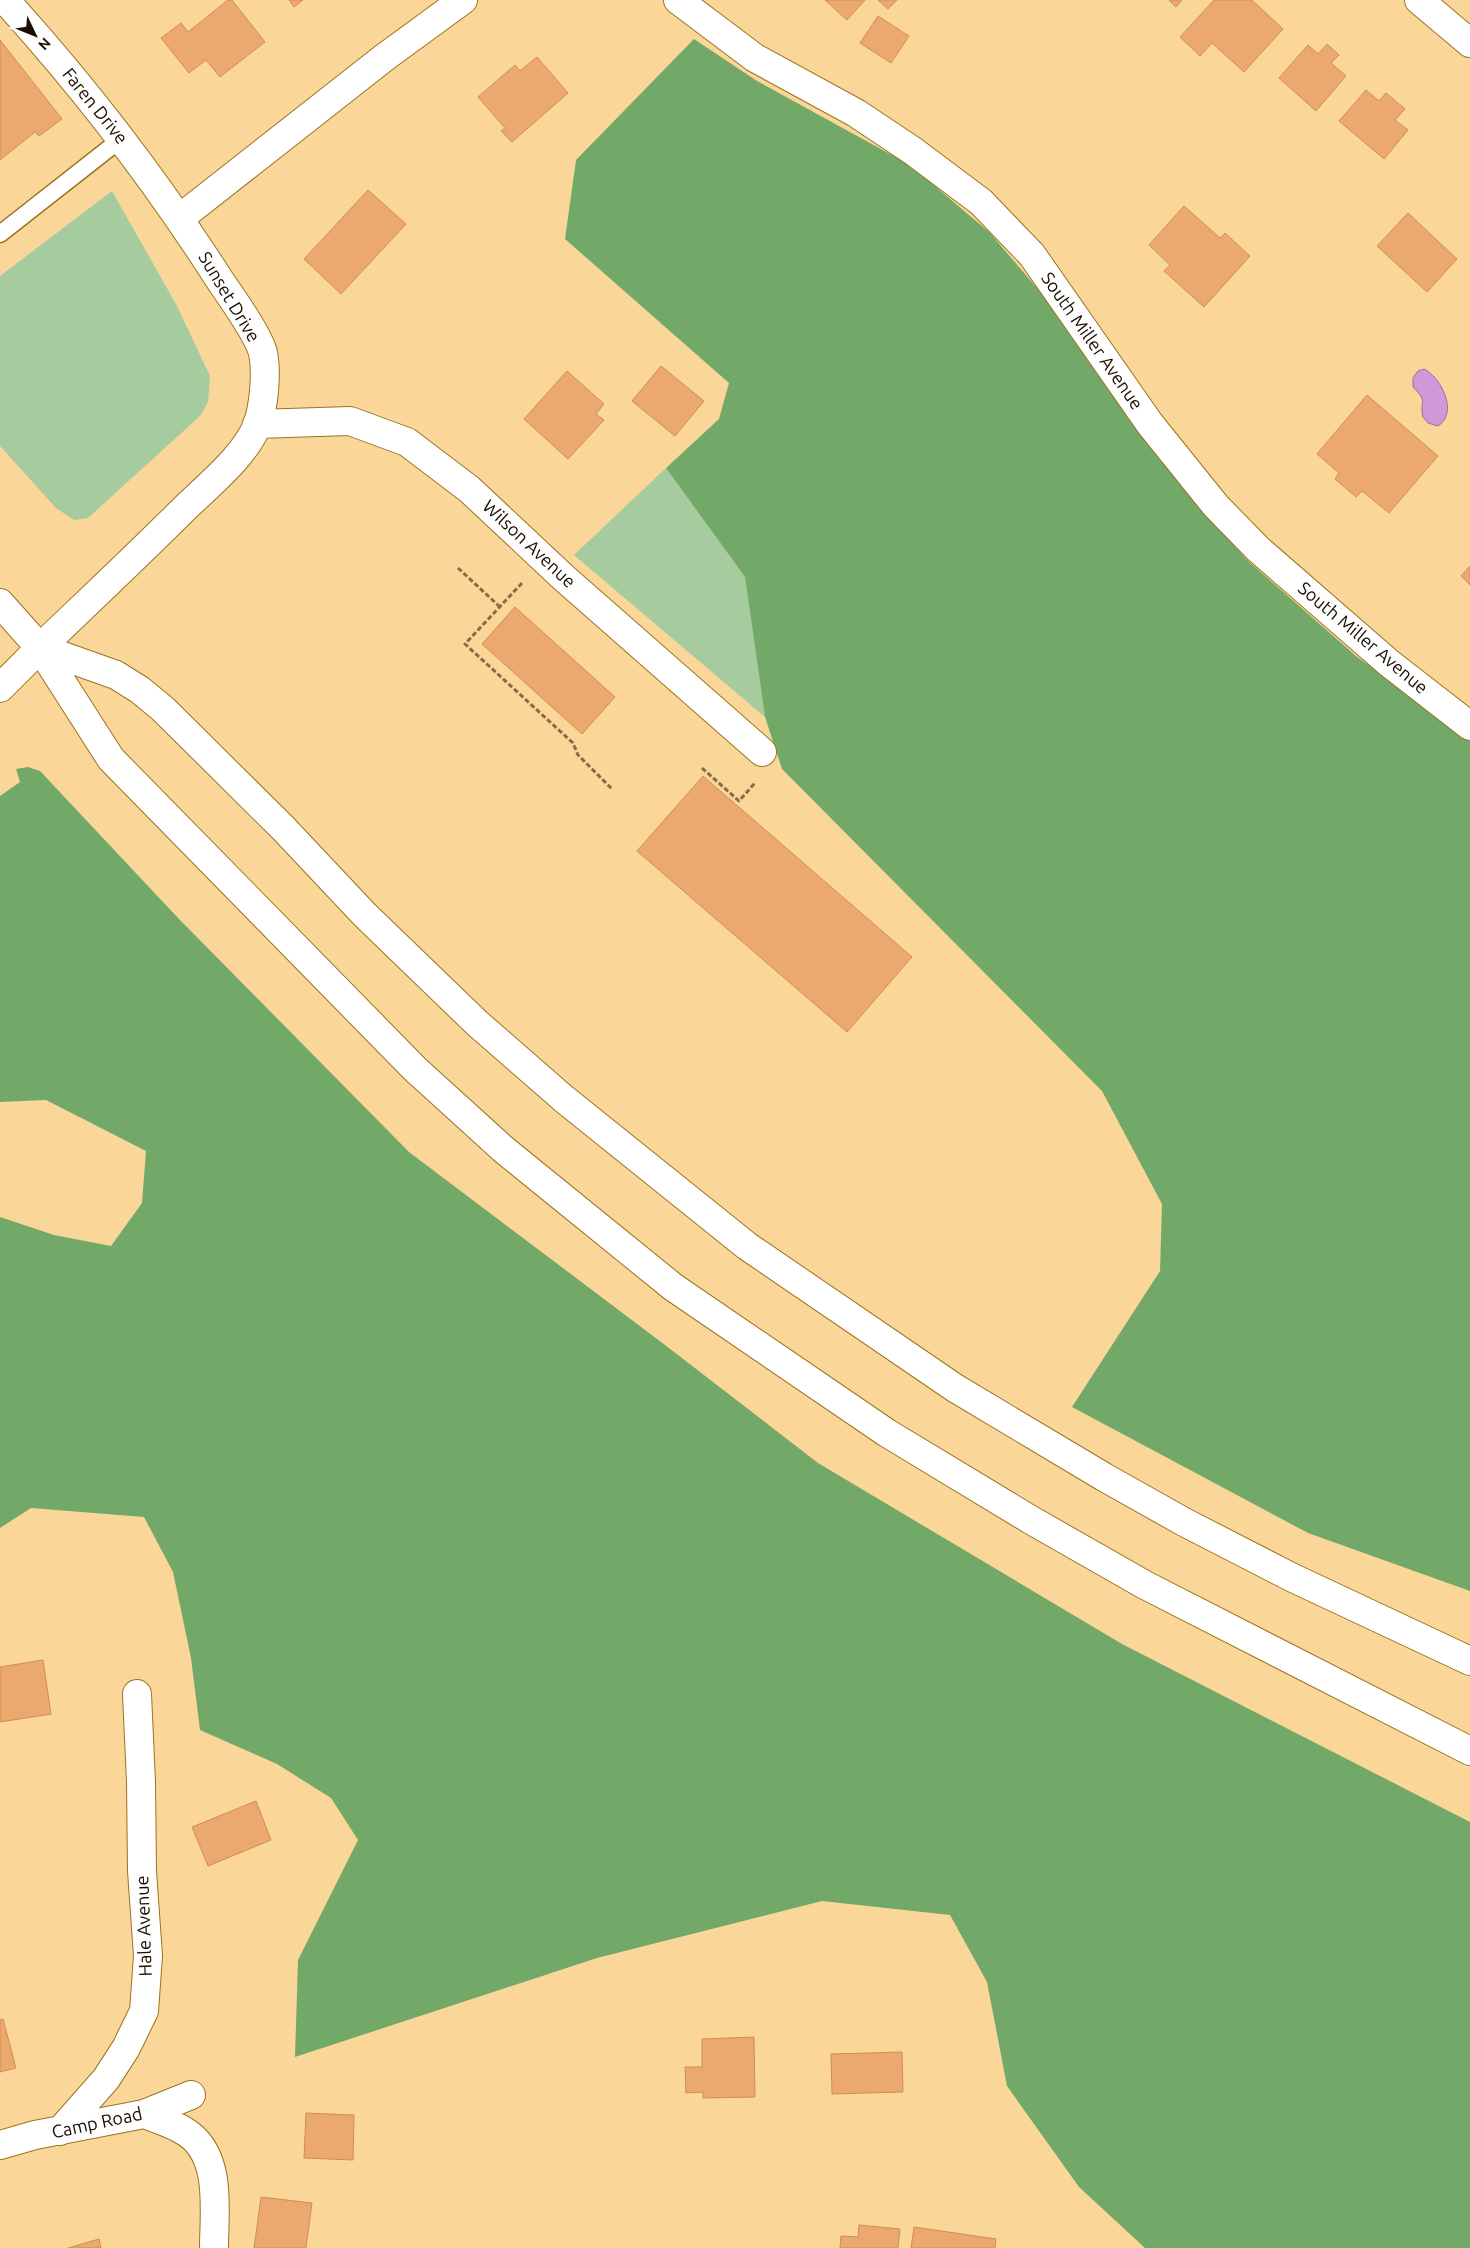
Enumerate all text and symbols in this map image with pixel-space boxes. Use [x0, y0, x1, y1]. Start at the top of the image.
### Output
north arrow [10, 10, 60, 60]
text: N [35, 35, 54, 53]
street label: Faren Drive [59, 63, 132, 147]
street label: Sunset Drive [195, 248, 265, 345]
street label: South Miller Avenue [1038, 268, 1148, 413]
street label: Wilson Avenue [479, 495, 580, 591]
street label: South Miller Avenue [1295, 577, 1432, 697]
street label: Hale Avenue [131, 1875, 155, 1977]
street label: Camp Road [50, 2103, 144, 2141]

